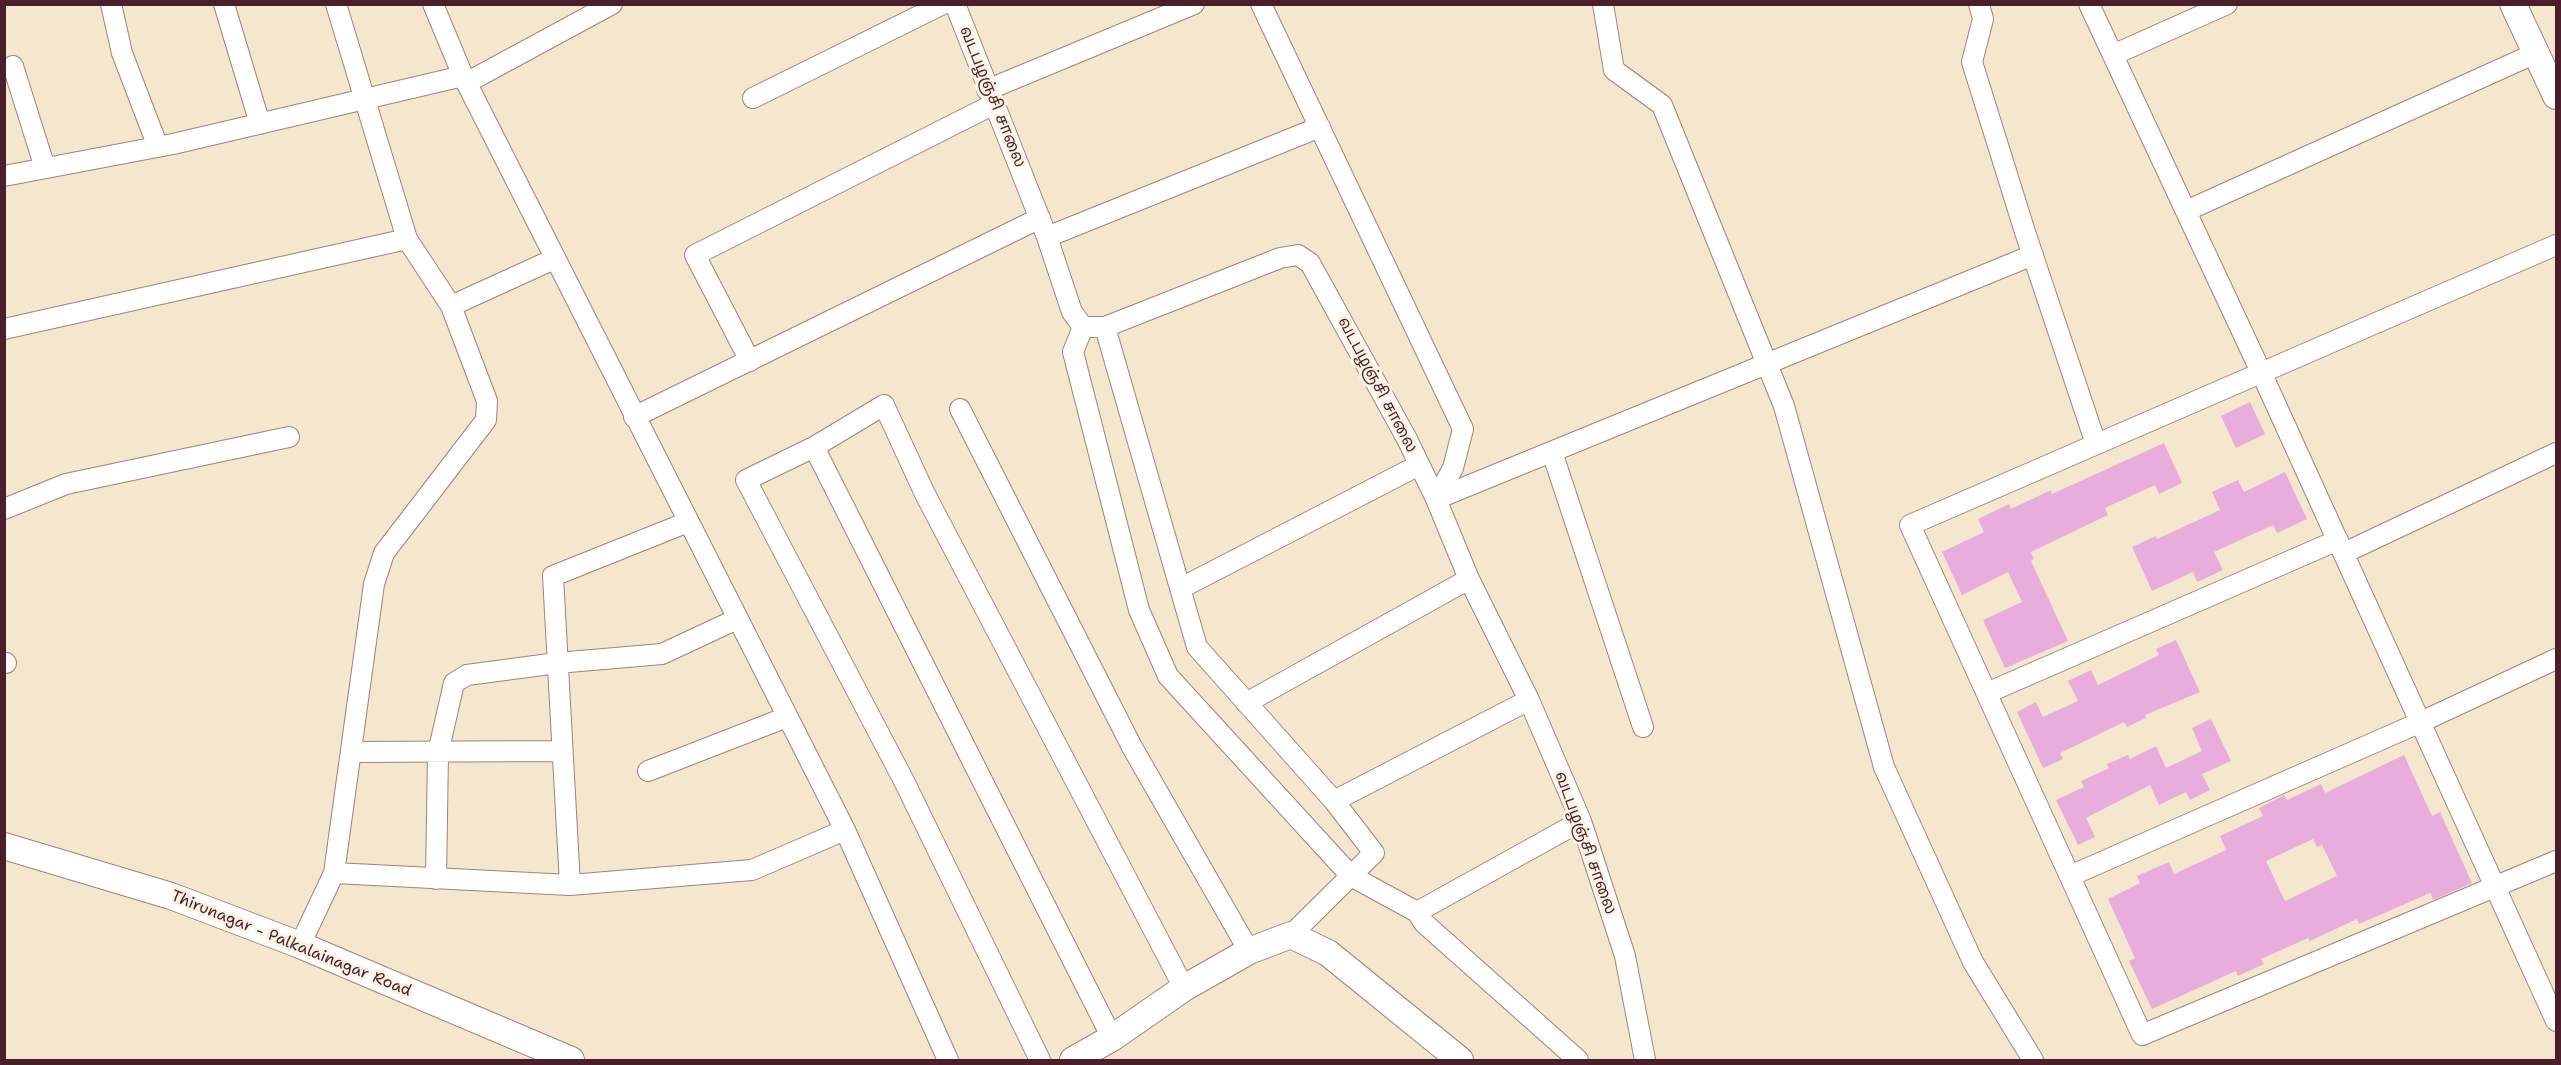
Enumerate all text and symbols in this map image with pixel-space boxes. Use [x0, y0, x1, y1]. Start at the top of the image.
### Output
street label: வடபழஞ்சி சாலை [955, 24, 1029, 170]
street label: வடபழஞ்சி சாலை [1333, 314, 1421, 456]
street label: வடபழஞ்சி சாலை [1550, 769, 1620, 917]
street label: Thirunagar - Palkalainagar Road [168, 887, 414, 1001]

